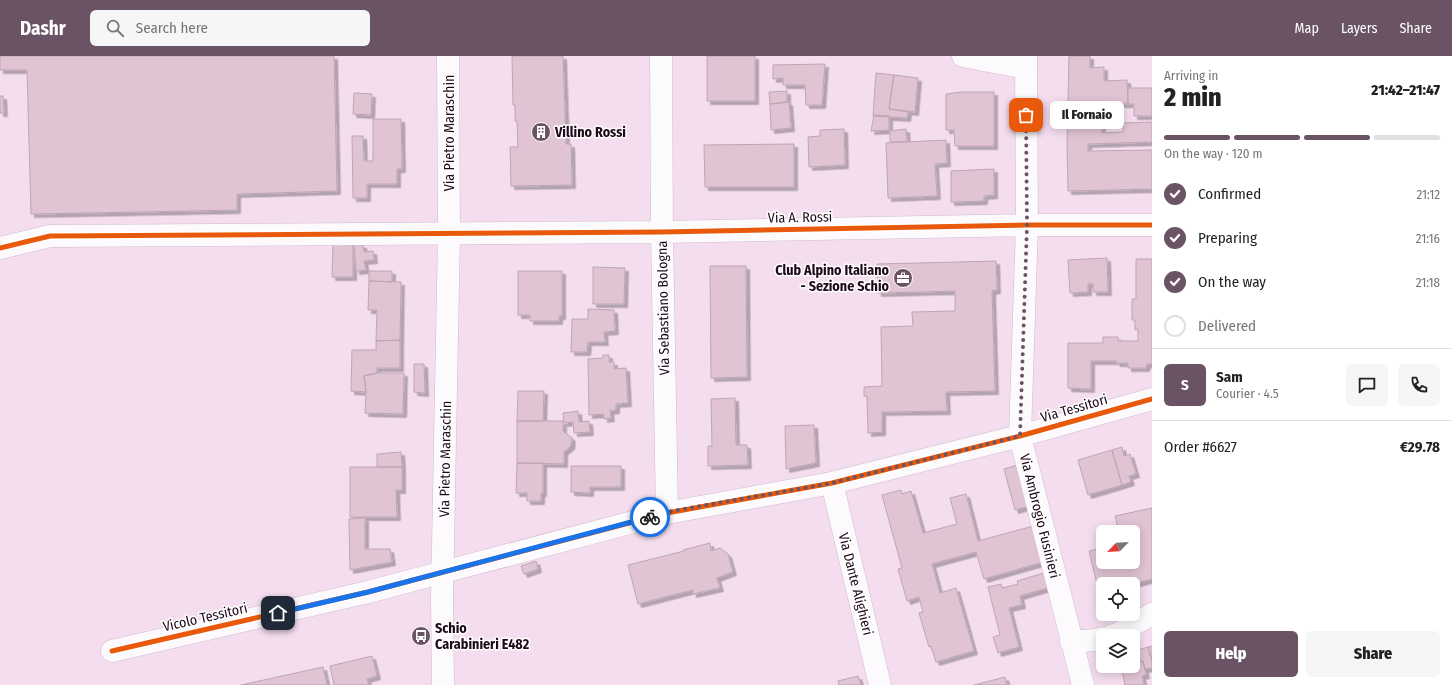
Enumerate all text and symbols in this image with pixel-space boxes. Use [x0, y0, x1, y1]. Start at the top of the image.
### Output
search box [90, 10, 370, 46]
text: Dashr [20, 17, 66, 40]
icon: search [104, 17, 126, 39]
text: Search here [136, 19, 208, 37]
text: Map [1295, 20, 1319, 37]
text: Layers [1341, 20, 1377, 37]
text: Share [1399, 20, 1432, 37]
text: Arriving in [1164, 68, 1218, 83]
street label: Via Pietro Maraschin [441, 75, 458, 191]
text: 21:42–21:47 [1371, 81, 1440, 99]
text: 2 min [1164, 82, 1222, 113]
pin [1009, 98, 1043, 132]
callout: Il Fornaio [1050, 101, 1124, 129]
icon: bag [1015, 104, 1037, 126]
text: Il Fornaio [1062, 107, 1112, 122]
building icon: Villino Rossi [530, 121, 552, 143]
place label: Villino Rossi [554, 124, 626, 141]
text: On the way · 120 m [1164, 146, 1262, 161]
icon: check [1164, 183, 1186, 205]
text: Confirmed [1198, 185, 1261, 203]
text: 21:12 [1416, 187, 1440, 202]
street label: Via A. Rossi [768, 208, 832, 227]
icon: check [1164, 227, 1186, 249]
text: Preparing [1198, 229, 1257, 247]
text: 21:16 [1416, 231, 1440, 246]
street label: Via Sebastiano Bologna [654, 240, 673, 375]
place label: Club Alpino Italiano - Sezione Schio [775, 262, 890, 295]
office icon: Club Alpino Italiano - Sezione Schio [892, 267, 914, 289]
icon: check [1164, 271, 1186, 293]
text: On the way [1198, 273, 1266, 291]
text: 21:18 [1416, 275, 1440, 290]
text: Delivered [1198, 317, 1256, 335]
button: chat [1346, 364, 1388, 406]
button: phone [1398, 364, 1440, 406]
text: Sam [1216, 368, 1243, 386]
text: S [1181, 376, 1189, 394]
text: Courier · 4.5 [1216, 386, 1279, 401]
street label: Via Tessitori [1039, 391, 1110, 426]
street label: Via Pietro Maraschin [436, 401, 455, 517]
text: Order #6627 [1164, 438, 1237, 456]
text: €29.78 [1400, 438, 1440, 456]
street label: Via Ambrogio Fusinieri [1016, 452, 1063, 580]
courier [630, 497, 670, 537]
icon: bike [639, 506, 661, 528]
north arrow [1096, 525, 1140, 569]
map controls [1096, 525, 1140, 673]
street label: Via Dante Alighieri [835, 531, 876, 637]
button: locate [1096, 577, 1140, 621]
pin [261, 596, 295, 630]
street label: Vicolo Tessitori [161, 600, 249, 635]
icon: home [267, 602, 289, 624]
place label: Schio Carabinieri E482 [435, 620, 530, 653]
bus stop icon: Schio Carabinieri E482 [410, 625, 432, 647]
button: layers [1096, 629, 1140, 673]
button: Help [1164, 631, 1298, 677]
button: Share [1306, 631, 1440, 677]

